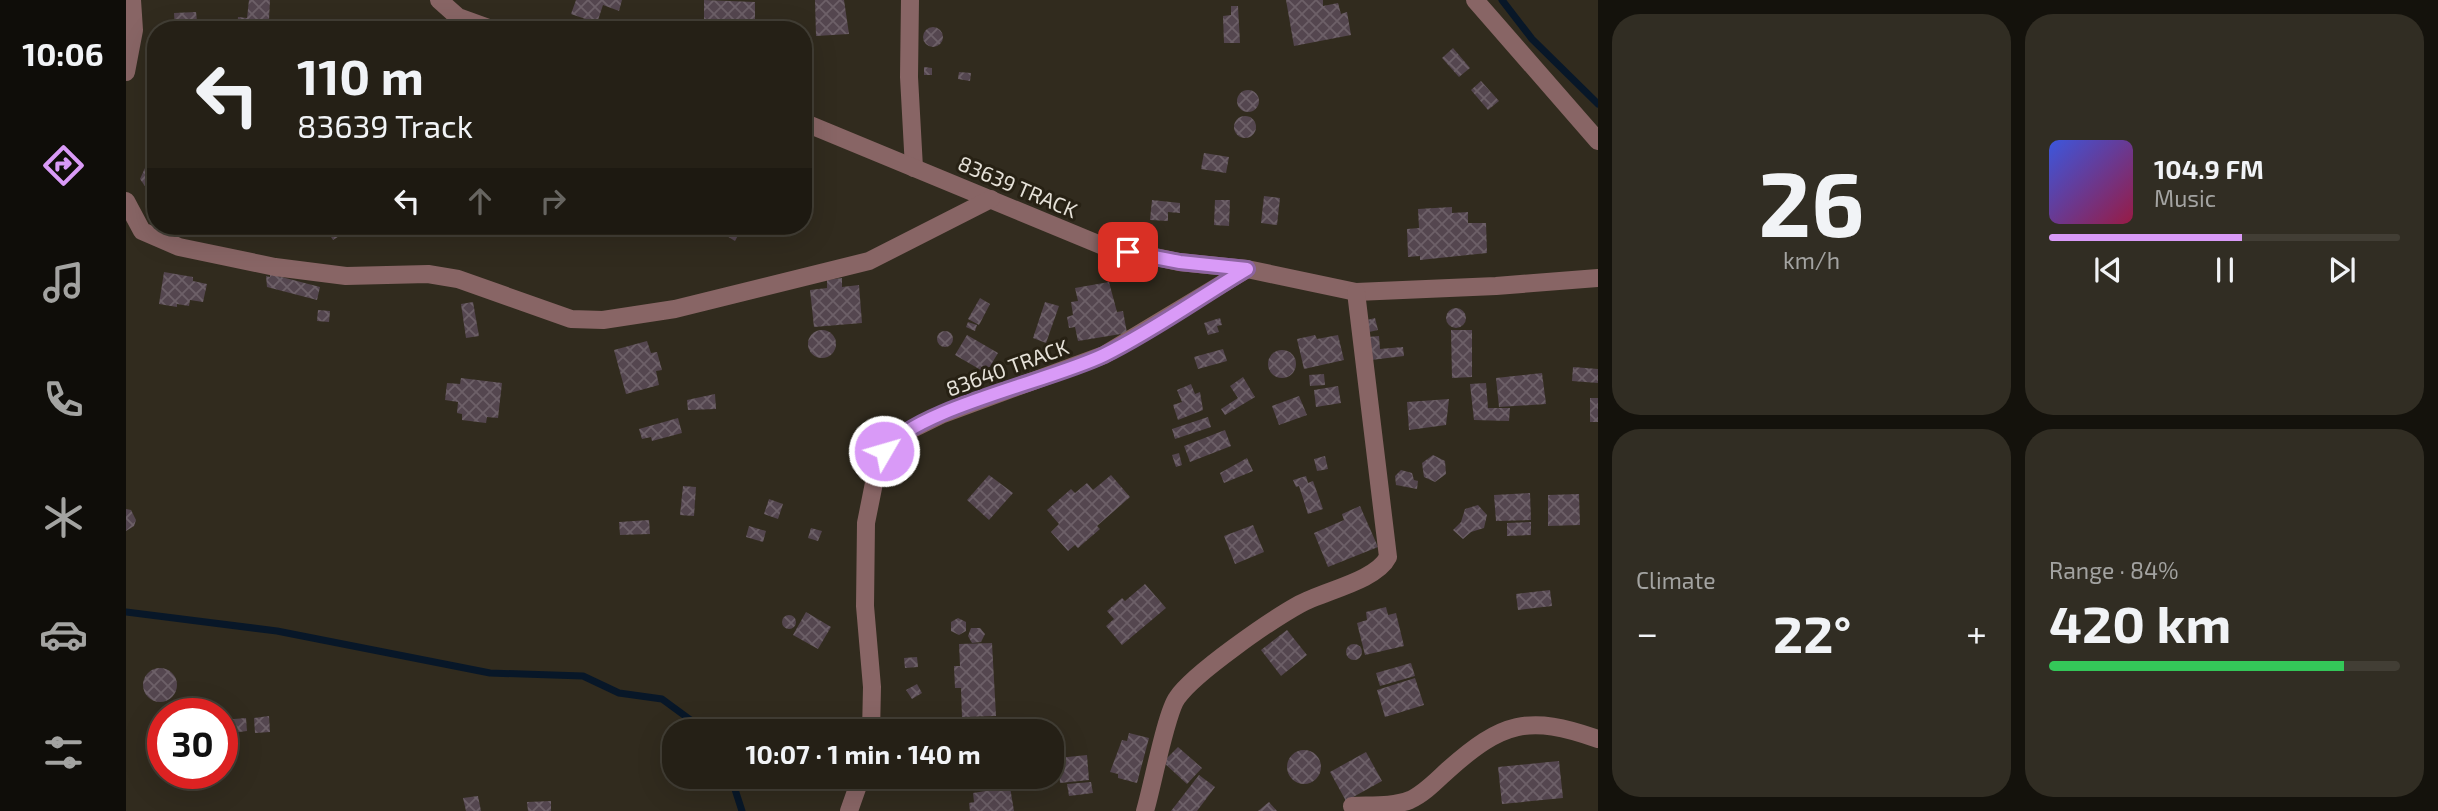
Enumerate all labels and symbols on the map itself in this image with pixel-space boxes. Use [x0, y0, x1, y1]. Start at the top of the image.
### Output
street label: 83639 TRACK [955, 150, 1082, 223]
pin [1098, 222, 1158, 282]
street label: 83640 TRACK [942, 333, 1072, 401]
position arrow [847, 414, 921, 488]
speed limit sign: 30 [147, 698, 238, 789]

